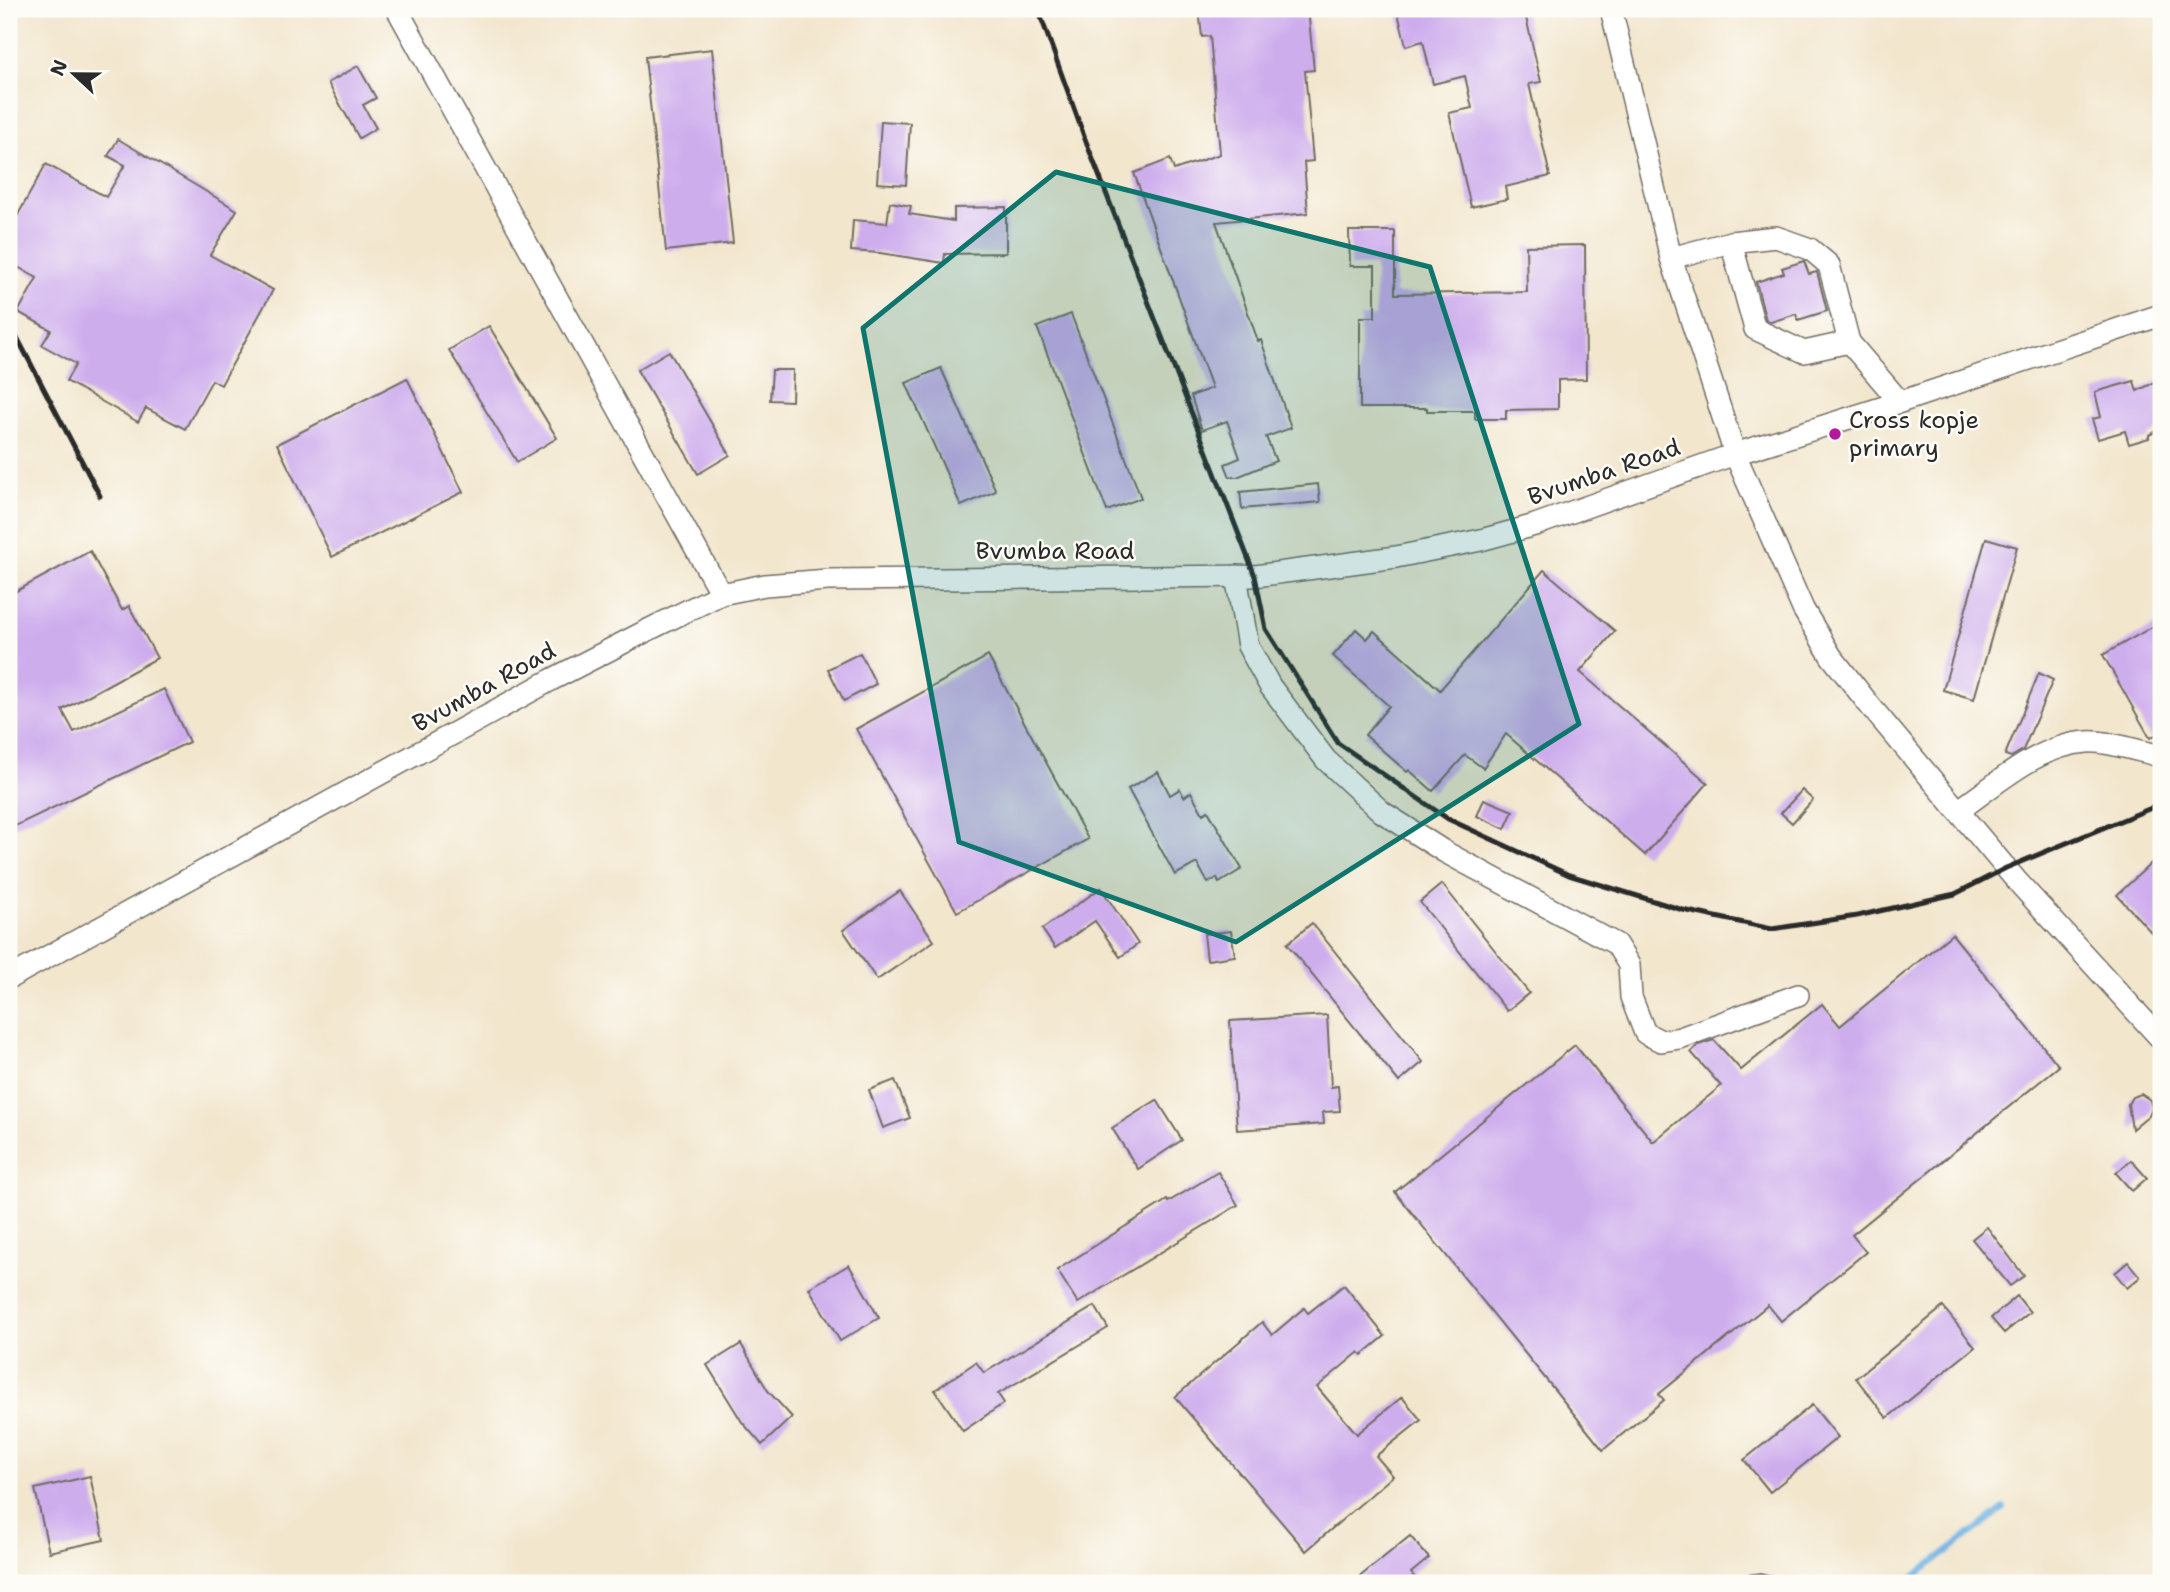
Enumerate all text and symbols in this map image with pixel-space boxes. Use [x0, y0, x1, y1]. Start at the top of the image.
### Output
north arrow [38, 38, 108, 108]
text: N [44, 56, 73, 79]
place label: Cross kopje primary [1849, 404, 1979, 464]
marker: Cross kopje primary [1827, 426, 1843, 442]
street label: Bvumba Road [1524, 431, 1684, 513]
street label: Bvumba Road [975, 535, 1135, 567]
street label: Bvumba Road [407, 634, 561, 740]

